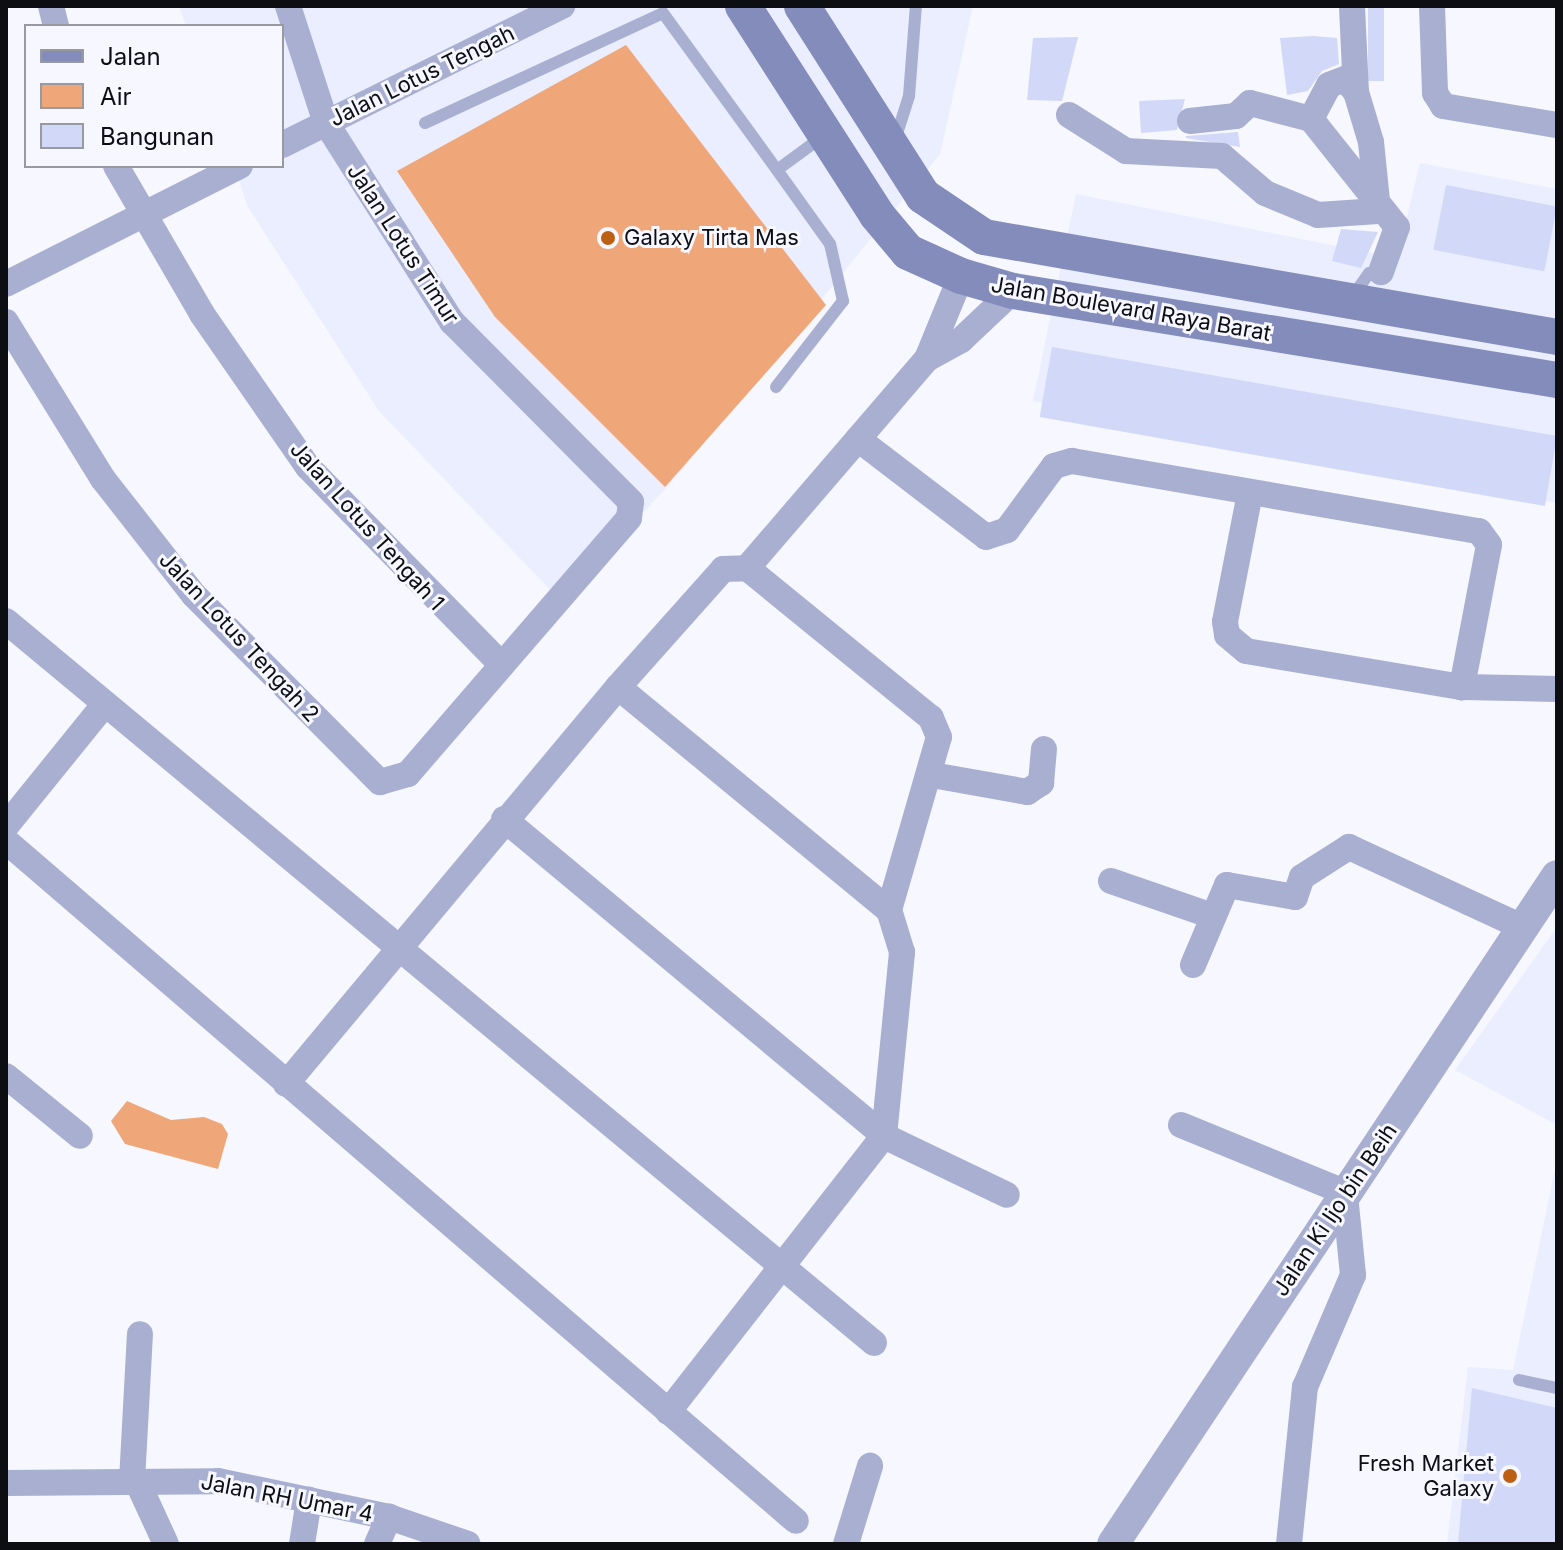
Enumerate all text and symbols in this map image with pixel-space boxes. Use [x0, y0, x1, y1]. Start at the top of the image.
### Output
street label: Jalan Lotus Tengah [325, 20, 519, 132]
legend [24, 24, 284, 168]
text: Jalan [100, 42, 161, 71]
text: Air [100, 82, 132, 111]
text: Bangunan [100, 122, 214, 151]
street label: Jalan Lotus Timur [341, 159, 465, 329]
place label: Galaxy Tirta Mas [624, 225, 799, 251]
marker: Galaxy Tirta Mas [599, 229, 617, 247]
street label: Jalan Boulevard Raya Barat [989, 271, 1273, 347]
street label: Jalan Lotus Tengah 1 [284, 436, 450, 616]
street label: Jalan Lotus Tengah 2 [154, 547, 324, 727]
street label: Jalan Ki Ijo bin Beih [1267, 1119, 1403, 1301]
place label: Fresh Market Galaxy [1358, 1450, 1494, 1502]
marker: Fresh Market Galaxy [1501, 1467, 1519, 1485]
street label: Jalan RH Umar 4 [199, 1468, 375, 1528]

